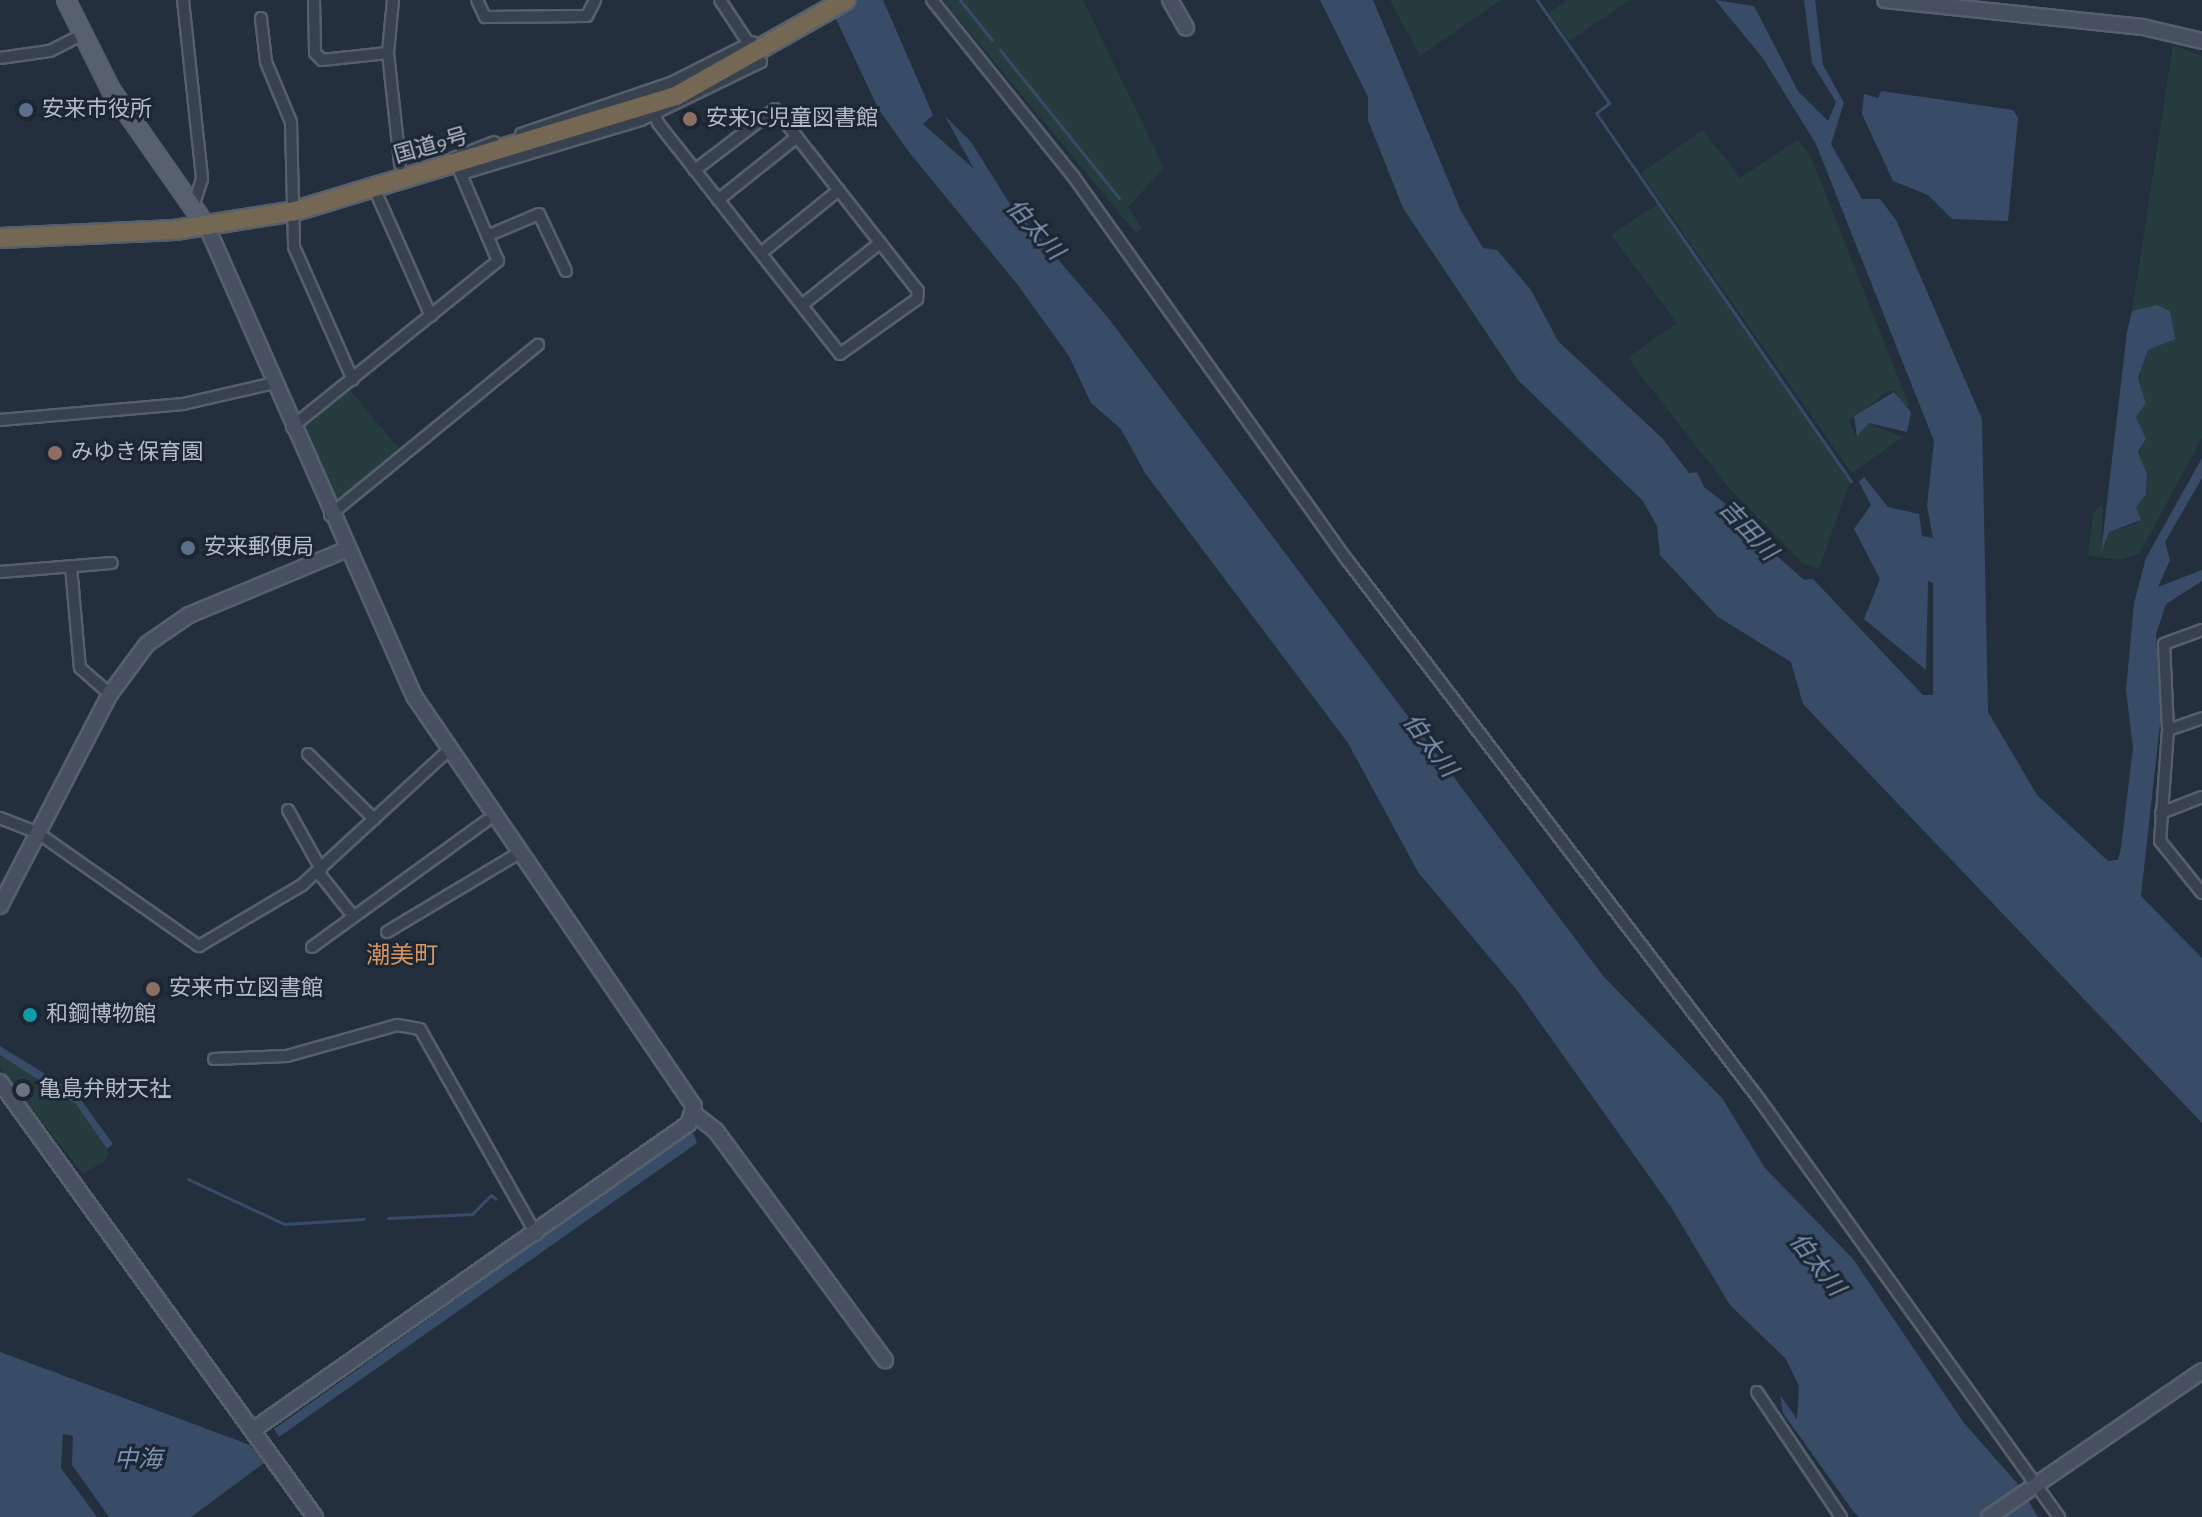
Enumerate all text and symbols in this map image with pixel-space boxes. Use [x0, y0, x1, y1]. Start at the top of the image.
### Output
place label: 安来市役所 [42, 97, 152, 123]
marker: 安来市役所 [17, 101, 35, 119]
place label: 安来JC児童図書館 [706, 106, 878, 132]
marker: 安来JC児童図書館 [681, 110, 699, 128]
street label: 国道9号 [391, 123, 471, 169]
water label: 伯太川 [999, 194, 1069, 266]
place label: みゆき保育園 [71, 440, 203, 466]
marker: みゆき保育園 [46, 444, 64, 462]
water label: 吉田川 [1712, 495, 1782, 567]
place label: 安来郵便局 [204, 535, 314, 561]
marker: 安来郵便局 [179, 539, 197, 557]
water label: 伯太川 [1396, 709, 1462, 783]
district label: 潮美町 [366, 943, 438, 971]
place label: 安来市立図書館 [169, 976, 323, 1002]
marker: 安来市立図書館 [144, 980, 162, 998]
place label: 和鋼博物館 [46, 1002, 156, 1028]
marker: 和鋼博物館 [21, 1006, 39, 1024]
place label: 亀島弁財天社 [39, 1077, 171, 1103]
marker: 亀島弁財天社 [14, 1081, 32, 1099]
water label: 伯太川 [1782, 1228, 1850, 1302]
water label: 中海 [114, 1447, 162, 1475]

